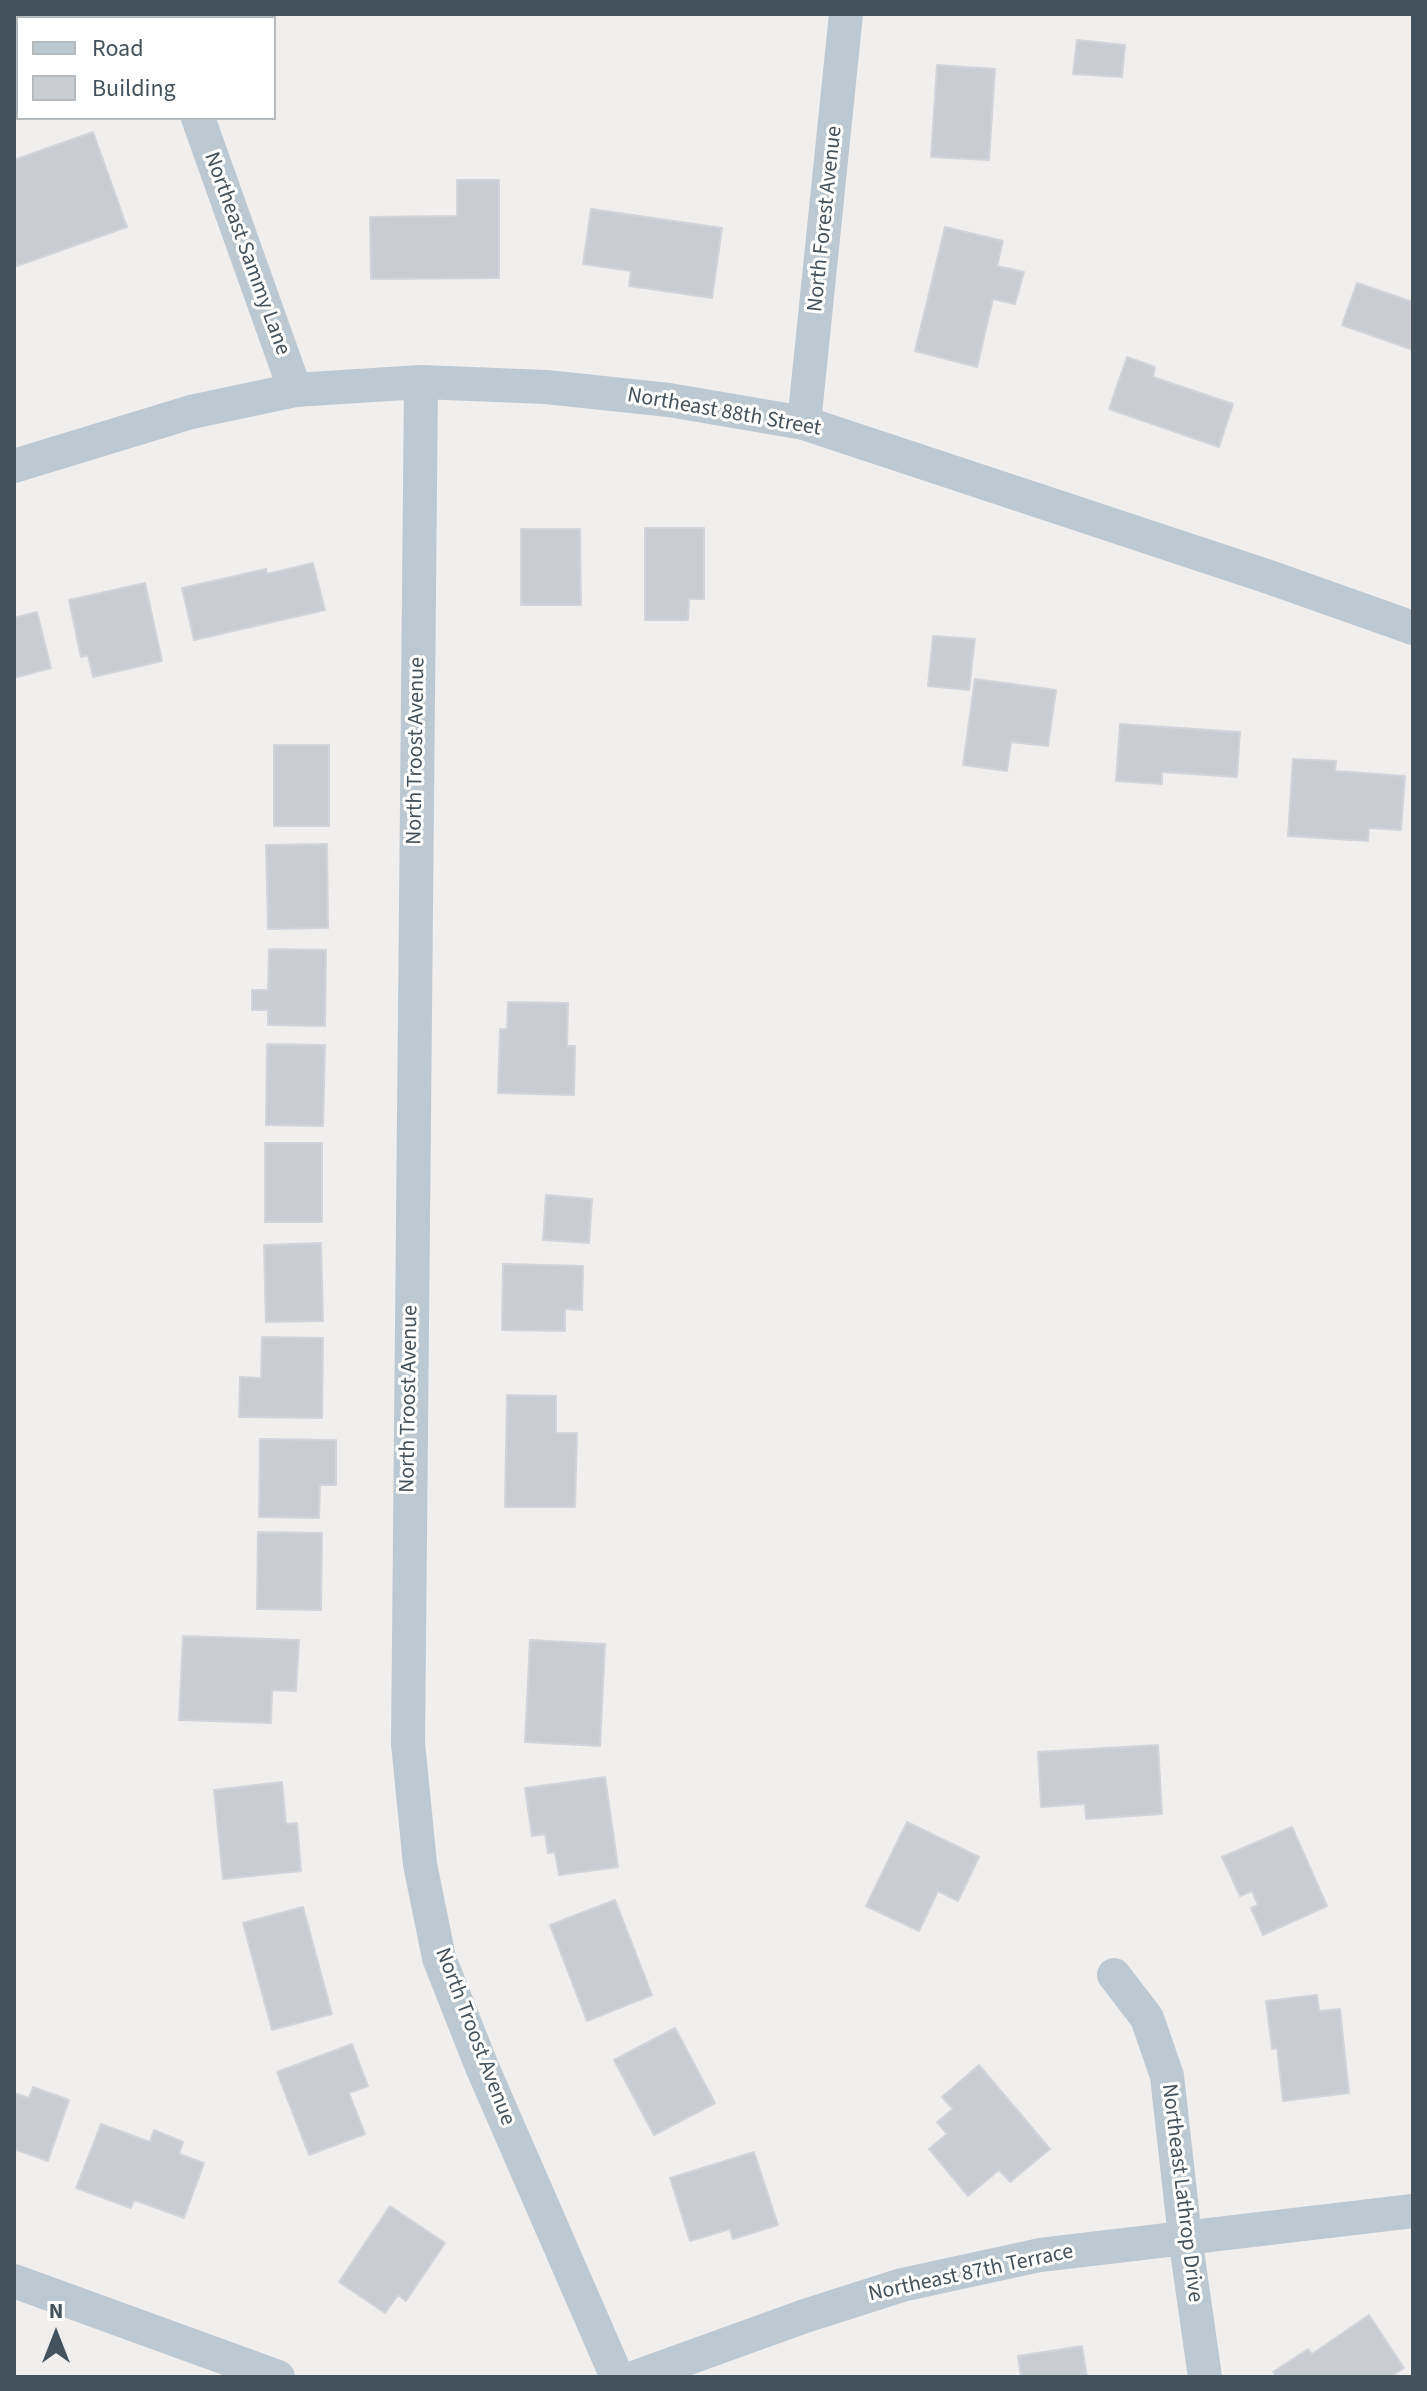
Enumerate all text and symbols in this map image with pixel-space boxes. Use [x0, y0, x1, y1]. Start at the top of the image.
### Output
legend [16, 16, 276, 120]
text: Road [92, 31, 144, 66]
text: Building [92, 71, 176, 106]
street label: North Forest Avenue [803, 125, 849, 313]
street label: Northeast Sammy Lane [197, 149, 295, 359]
street label: Northeast 88th Street [625, 383, 823, 443]
street label: North Troost Avenue [402, 657, 432, 845]
street label: North Troost Avenue [395, 1305, 425, 1493]
street label: North Troost Avenue [428, 1945, 520, 2129]
street label: Northeast Lathrop Drive [1154, 2082, 1208, 2304]
street label: Northeast 87th Terrace [866, 2239, 1076, 2309]
north arrow [16, 2295, 96, 2375]
text: N [49, 2295, 63, 2327]

